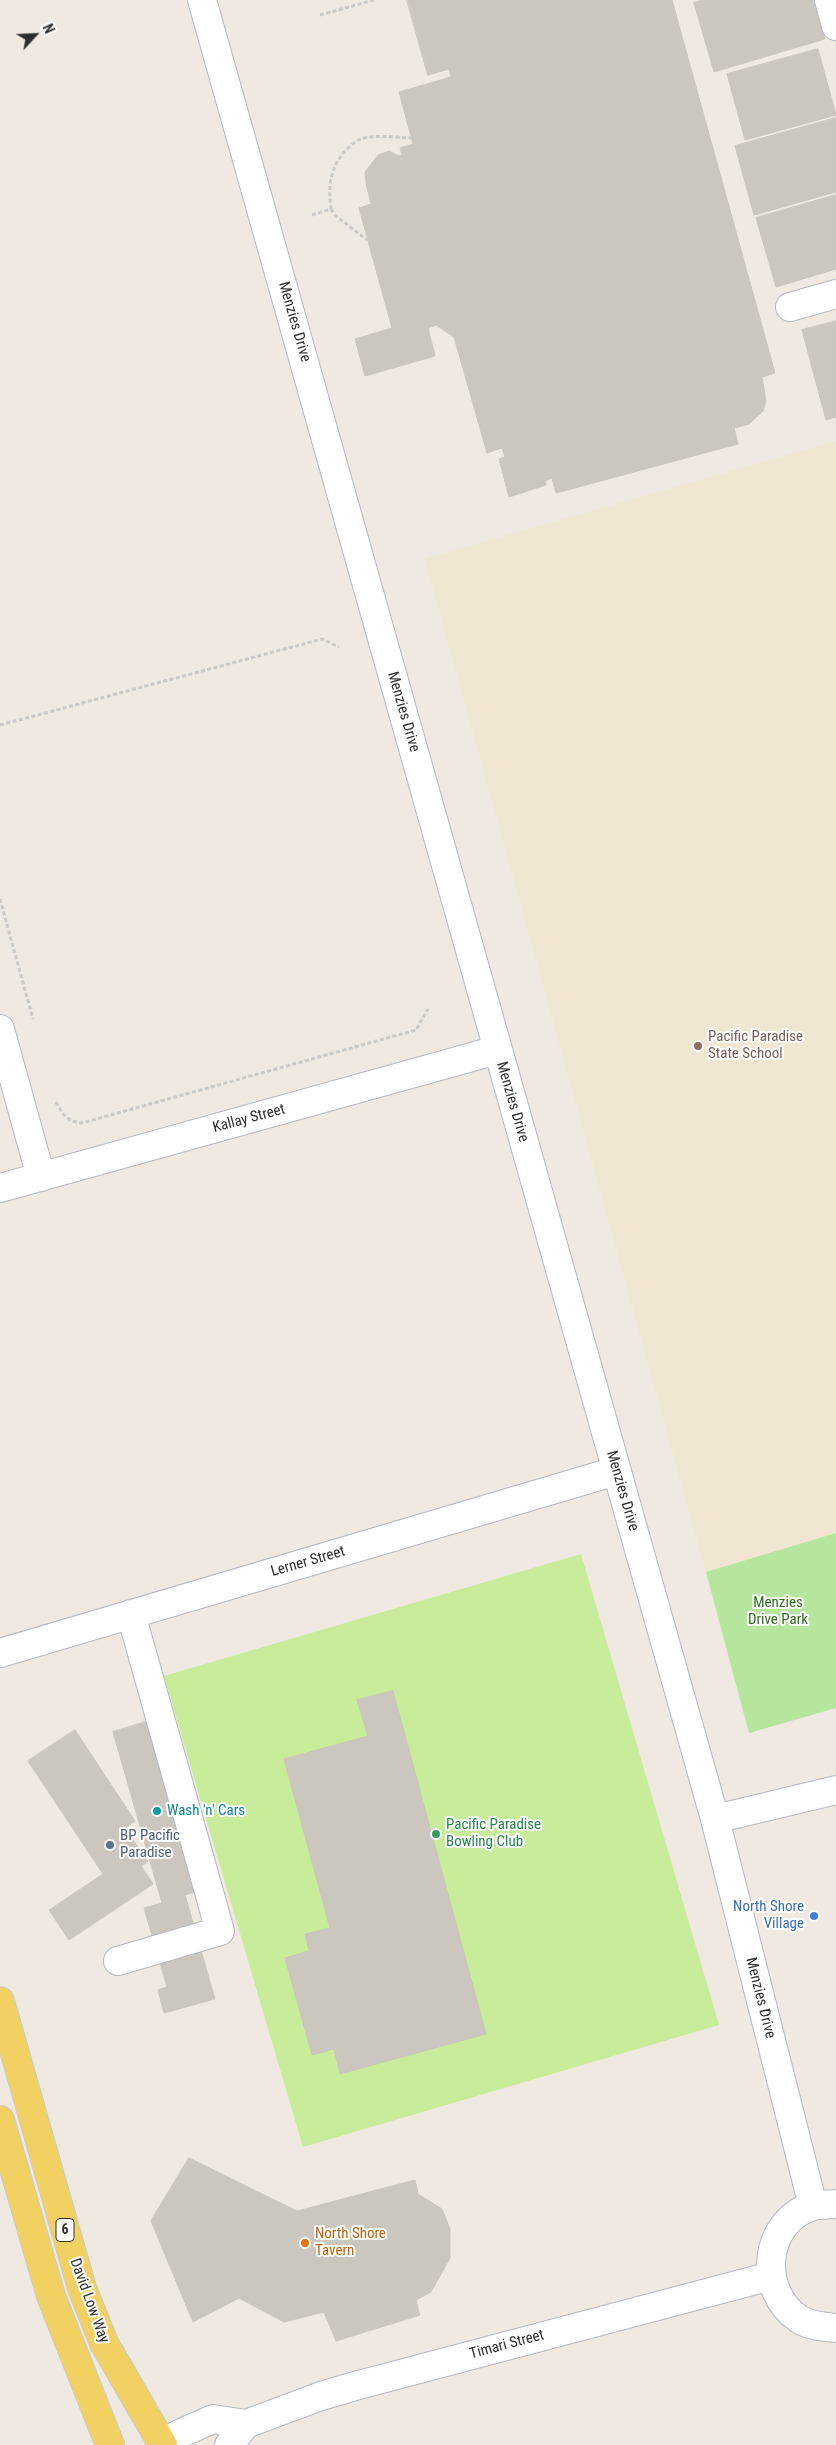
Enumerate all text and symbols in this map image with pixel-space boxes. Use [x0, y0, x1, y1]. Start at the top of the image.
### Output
north arrow [10, 10, 60, 60]
text: N [40, 21, 58, 36]
street label: Menzies Drive [274, 280, 314, 364]
street label: Menzies Drive [383, 670, 423, 754]
place label: Pacific Paradise State School [708, 1028, 803, 1063]
marker: Pacific Paradise State School [692, 1040, 704, 1052]
street label: Menzies Drive [492, 1060, 532, 1144]
street label: Kallay Street [211, 1101, 287, 1137]
street label: Menzies Drive [602, 1449, 642, 1533]
street label: Lerner Street [269, 1543, 347, 1581]
park label: Menzies Drive Park [748, 1594, 808, 1629]
place label: Wash 'n' Cars [167, 1802, 245, 1820]
marker: Wash 'n' Cars [151, 1805, 163, 1817]
place label: Pacific Paradise Bowling Club [446, 1816, 541, 1851]
place label: BP Pacific Paradise [120, 1827, 180, 1862]
marker: Pacific Paradise Bowling Club [430, 1828, 442, 1840]
marker: BP Pacific Paradise [104, 1839, 116, 1851]
place label: North Shore Village [733, 1898, 804, 1933]
marker: North Shore Village [808, 1910, 820, 1922]
street label: Menzies Drive [741, 1956, 779, 2040]
road number: 6 [56, 2218, 74, 2242]
place label: North Shore Tavern [315, 2225, 386, 2260]
marker: North Shore Tavern [299, 2237, 311, 2249]
street label: David Low Way [65, 2256, 113, 2346]
street label: Timari Street [468, 2326, 546, 2364]

